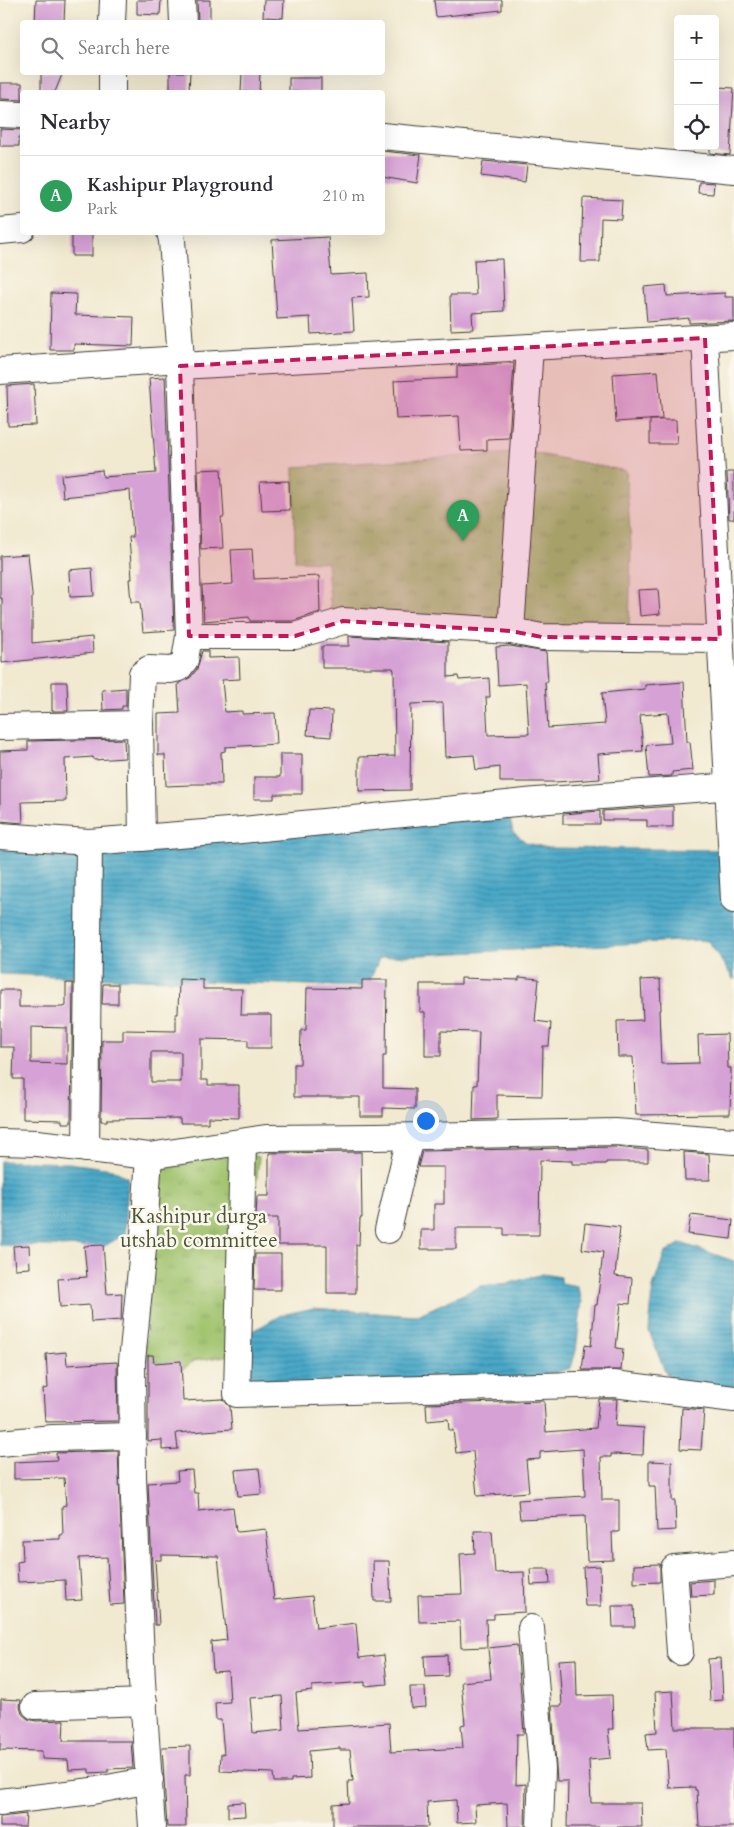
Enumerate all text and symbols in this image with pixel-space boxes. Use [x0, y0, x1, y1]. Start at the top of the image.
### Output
map controls [674, 15, 719, 150]
button: + [674, 15, 719, 60]
search box [20, 20, 385, 75]
icon: search [38, 34, 66, 62]
text: Search here [78, 35, 170, 61]
button: − [674, 60, 719, 105]
button: locate [674, 105, 719, 150]
text: Nearby [40, 108, 111, 137]
text: Kashipur Playground [87, 172, 273, 198]
text: A [50, 185, 62, 207]
text: 210 m [323, 185, 365, 207]
text: Park [87, 198, 118, 220]
pin: A [447, 500, 479, 541]
your location [413, 1108, 439, 1134]
park label: Kashipur durga utshab committee [120, 1202, 278, 1255]

